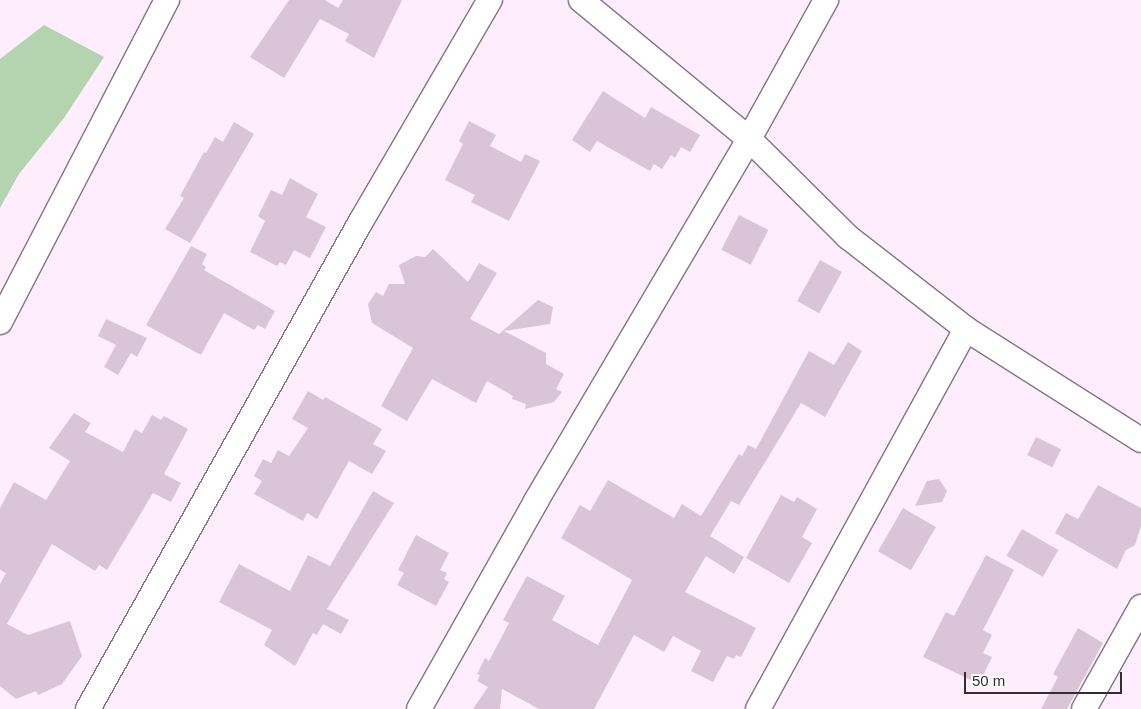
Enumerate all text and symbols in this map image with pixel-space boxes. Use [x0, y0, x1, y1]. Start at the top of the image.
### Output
scale bar [966, 662, 1124, 694]
text: 50 m [972, 672, 1005, 689]

